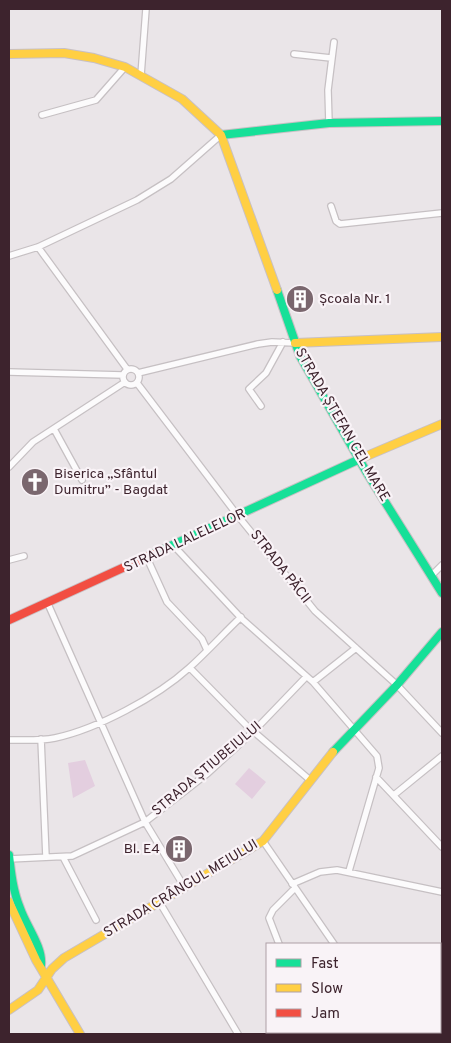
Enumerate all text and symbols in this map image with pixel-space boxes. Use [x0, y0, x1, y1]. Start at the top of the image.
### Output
building icon: Școala Nr. 1 [285, 284, 315, 314]
place label: Școala Nr. 1 [319, 291, 391, 308]
street label: STRADA ȘTEFAN CEL MARE [291, 345, 393, 505]
place label: Biserica „Sfântul Dumitru” - Bagdat [54, 466, 168, 499]
church icon: Biserica „Sfântul Dumitru” - Bagdat [20, 467, 50, 497]
street label: STRADA LALELELOR [121, 505, 249, 577]
street label: STRADA PĂCII [246, 526, 315, 607]
street label: STRADA ȘTIUBEIULUI [149, 718, 265, 820]
building icon: Bl. E4 [164, 834, 194, 864]
street label: STRADA CRÂNGUL MEIULUI [100, 835, 261, 942]
place label: Bl. E4 [124, 841, 160, 858]
legend [266, 943, 441, 1033]
text: Fast [311, 955, 339, 974]
text: Slow [311, 980, 343, 999]
text: Jam [311, 1005, 340, 1024]

